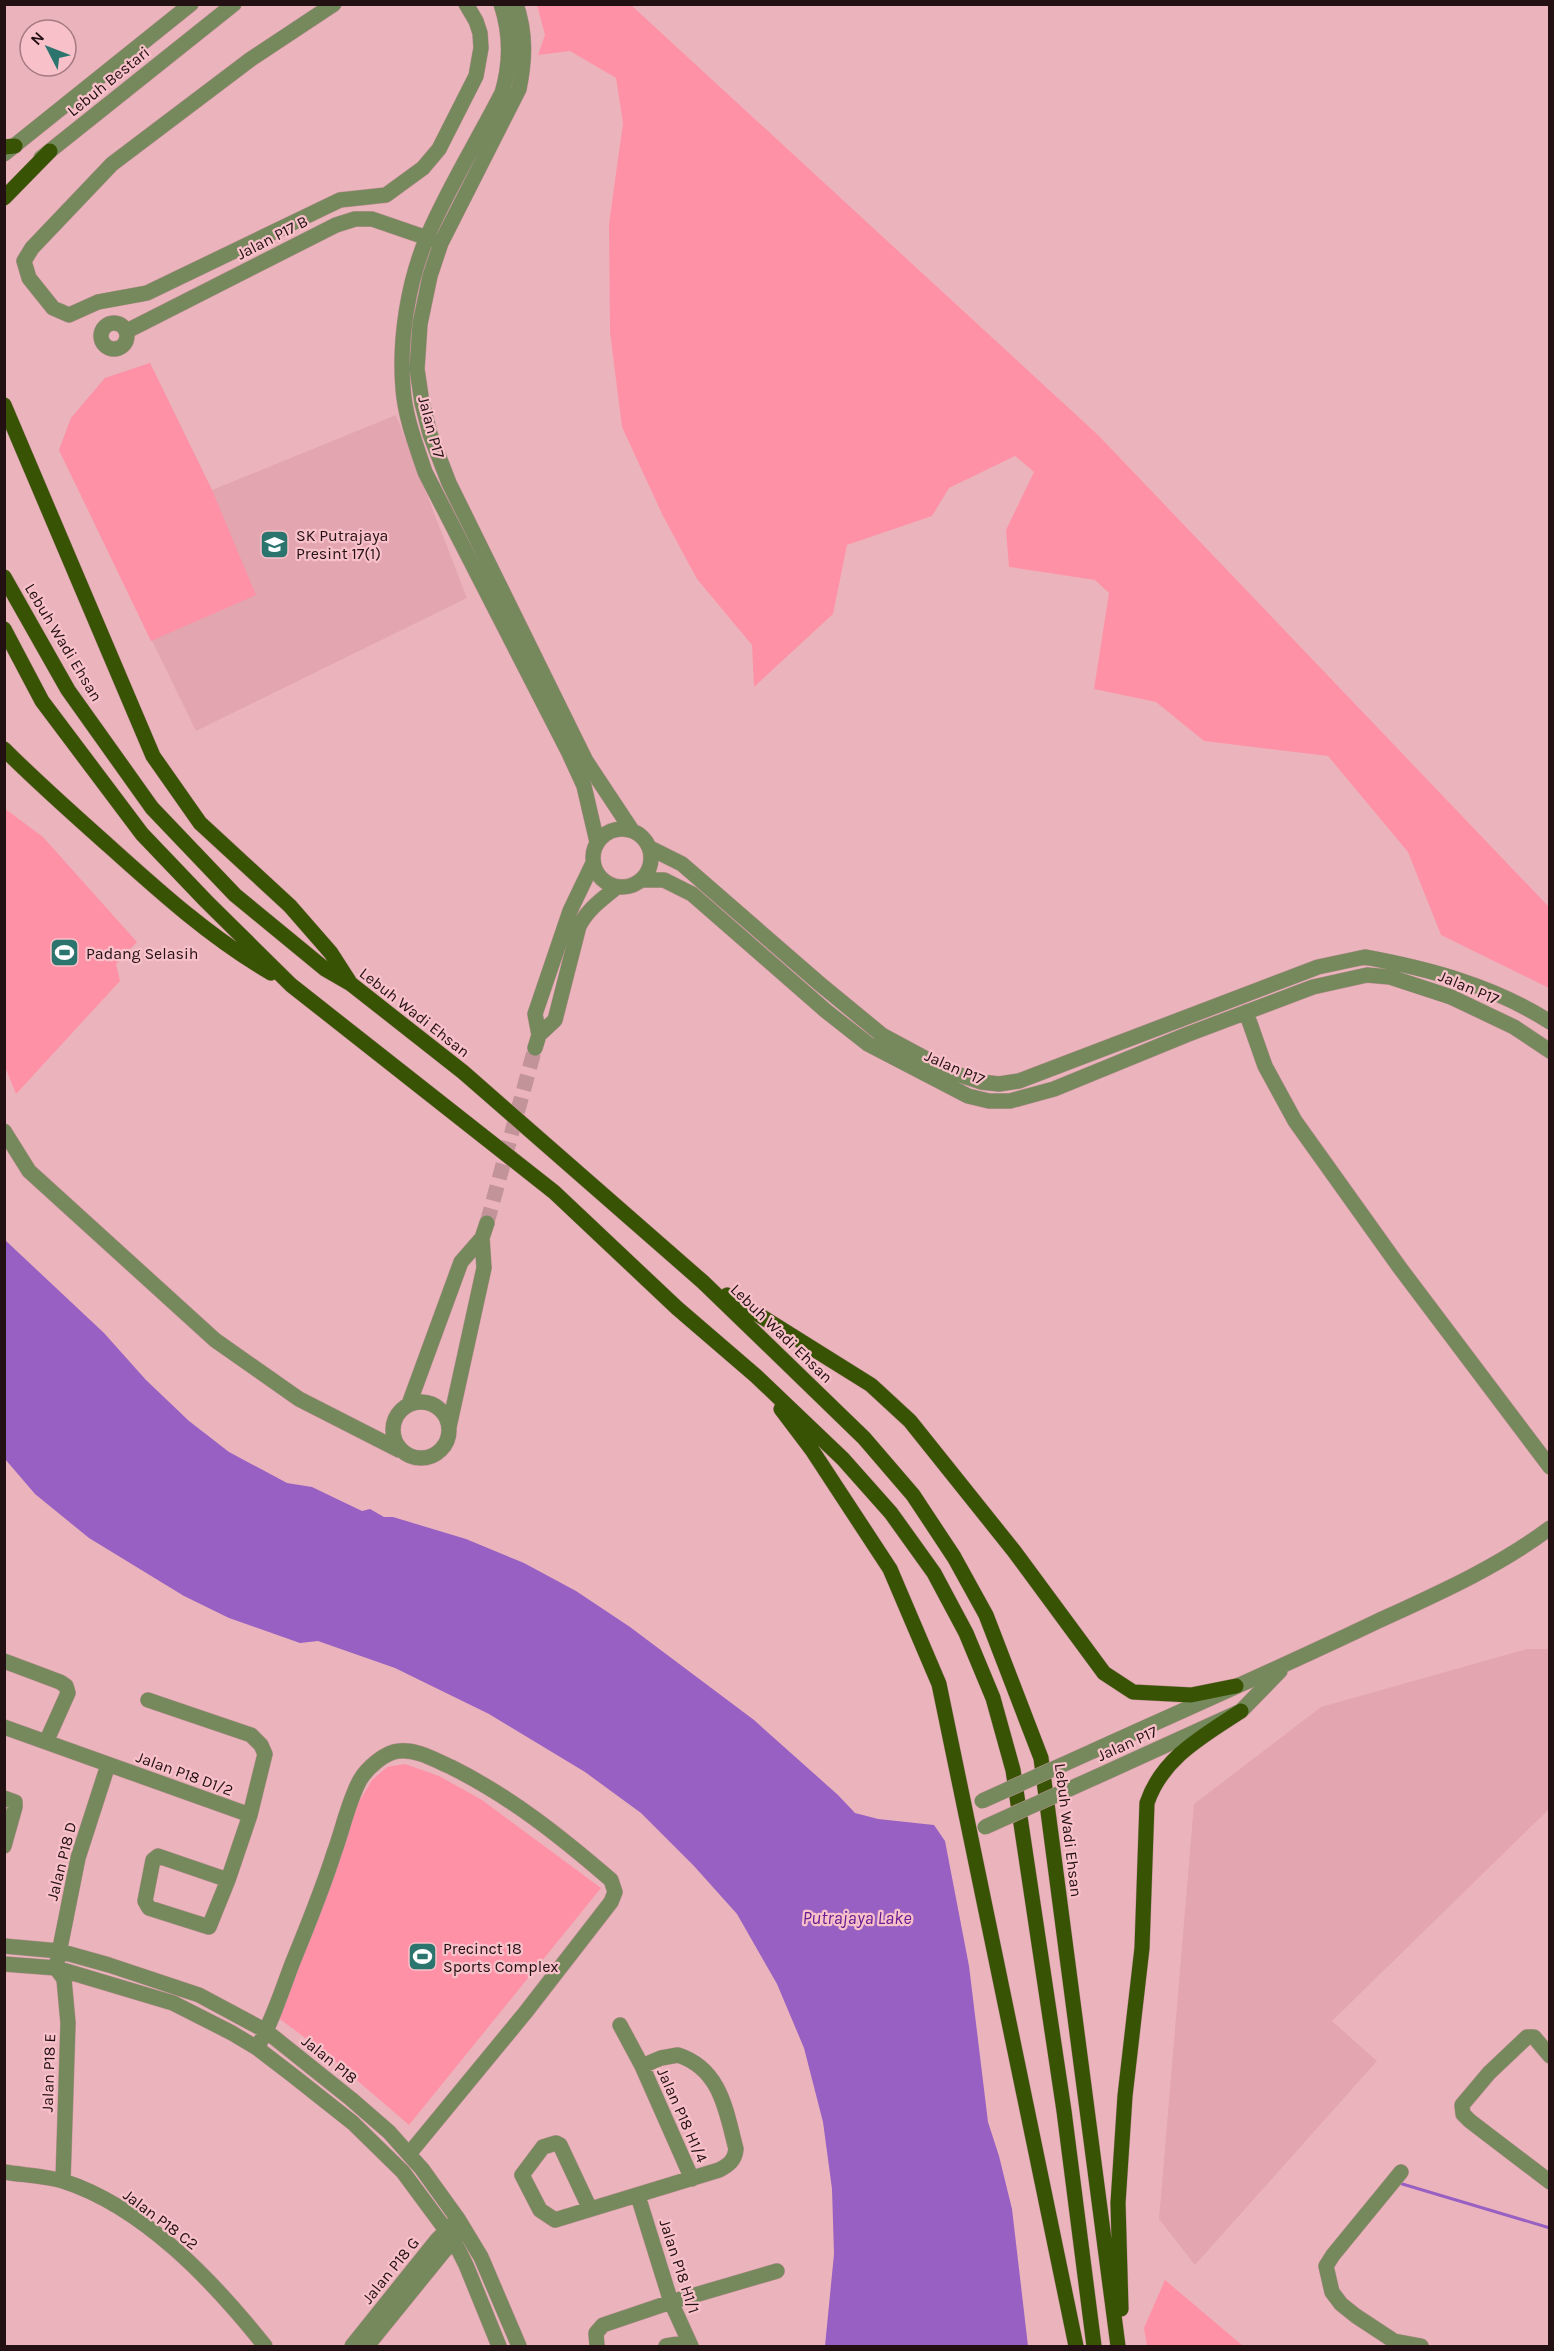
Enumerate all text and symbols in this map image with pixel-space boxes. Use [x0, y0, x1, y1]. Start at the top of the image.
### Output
north arrow [18, 18, 78, 78]
text: N [26, 28, 48, 49]
street label: Lebuh Bestari [63, 42, 153, 120]
street label: Jalan P17 B [233, 211, 311, 263]
street label: Jalan P17 [414, 394, 449, 461]
place label: SK Putrajaya Presint 17(1) [296, 526, 388, 563]
school or university icon: SK Putrajaya Presint 17(1) [259, 528, 291, 560]
street label: Lebuh Wadi Ehsan [21, 580, 106, 705]
sports icon: Padang Selasih [49, 937, 81, 969]
place label: Padang Selasih [86, 944, 198, 963]
street label: Lebuh Wadi Ehsan [356, 964, 474, 1061]
street label: Jalan P17 [1436, 966, 1502, 1009]
street label: Jalan P17 [922, 1046, 988, 1089]
street label: Lebuh Wadi Ehsan [727, 1280, 837, 1387]
street label: Jalan P17 [1094, 1722, 1161, 1765]
street label: Jalan P18 D1/2 [134, 1747, 236, 1800]
street label: Lebuh Wadi Ehsan [1051, 1762, 1086, 1898]
street label: Jalan P18 D [43, 1820, 80, 1902]
water label: Putrajaya Lake [802, 1907, 912, 1929]
place label: Precinct 18 Sports Complex [443, 1939, 559, 1976]
sports icon: Precinct 18 Sports Complex [406, 1941, 438, 1973]
street label: Jalan P18 [298, 2031, 361, 2088]
street label: Jalan P18 E [38, 2033, 59, 2113]
street label: Jalan P18 H1/4 [653, 2065, 712, 2166]
street label: Jalan P18 C2 [119, 2185, 202, 2254]
street label: Jalan P18 H1/1 [655, 2217, 704, 2316]
street label: Jalan P18 G [358, 2233, 423, 2307]

